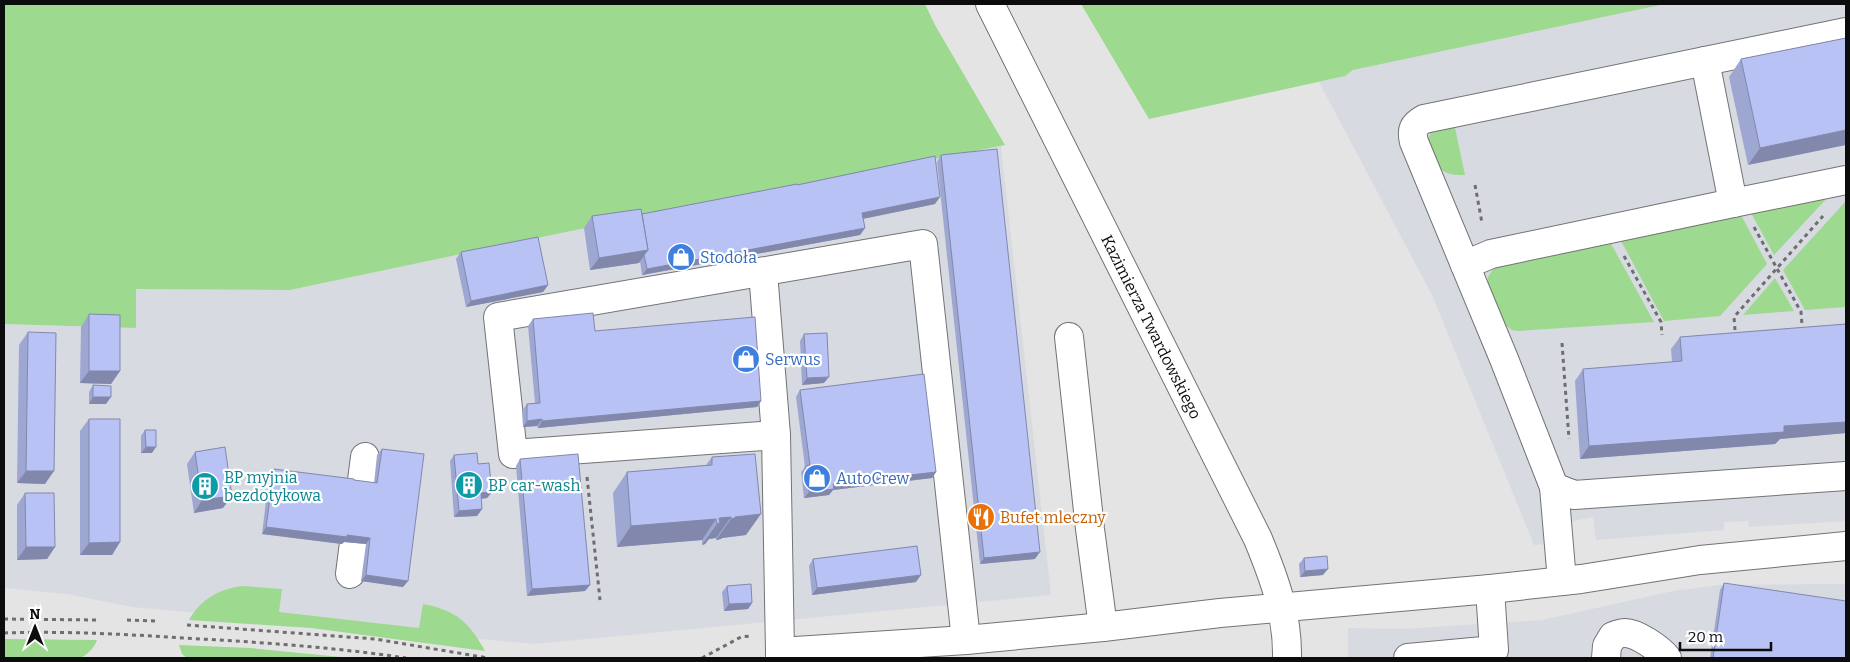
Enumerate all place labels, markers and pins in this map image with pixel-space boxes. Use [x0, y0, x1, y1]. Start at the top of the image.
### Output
shop icon: Stodoła [666, 242, 696, 272]
place label: Stodoła [700, 248, 757, 267]
shop icon: Serwus [731, 344, 761, 374]
place label: Serwus [765, 350, 821, 369]
shop icon: AutoCrew [802, 463, 832, 493]
place label: BP myjnia bezdotykowa [224, 468, 321, 505]
place label: AutoCrew [836, 469, 909, 488]
building icon: BP car-wash [454, 470, 484, 500]
building icon: BP myjnia bezdotykowa [190, 471, 220, 501]
place label: BP car-wash [488, 476, 580, 495]
restaurant icon: Bufet mleczny [966, 502, 996, 532]
place label: Bufet mleczny [1000, 508, 1106, 527]

